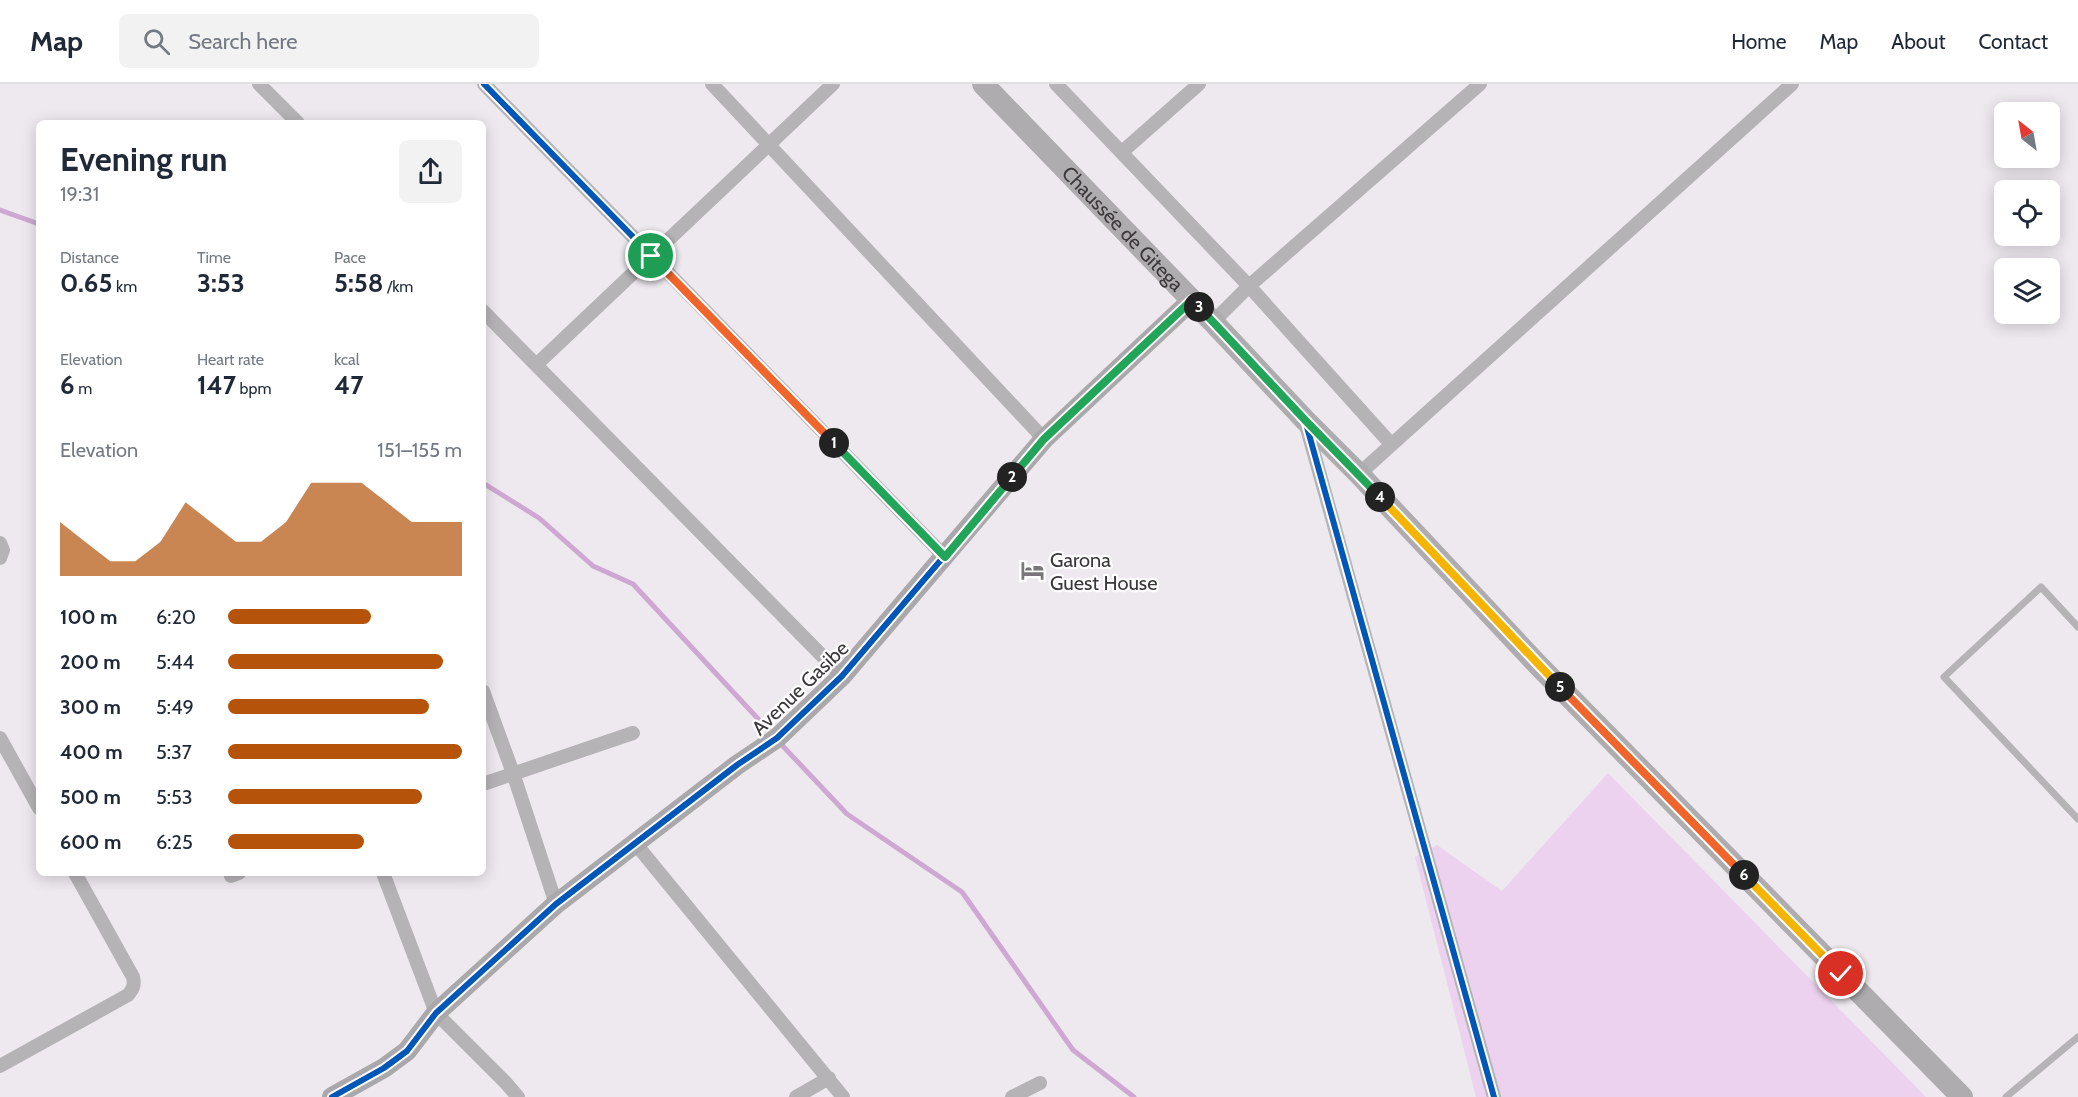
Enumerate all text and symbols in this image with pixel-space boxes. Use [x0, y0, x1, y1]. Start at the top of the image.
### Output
search box [119, 14, 539, 68]
text: Map [30, 24, 83, 58]
icon: search [140, 25, 173, 58]
text: Search here [188, 28, 297, 55]
text: Home [1731, 29, 1787, 54]
text: Map [1820, 29, 1858, 54]
text: About [1891, 29, 1945, 54]
text: Contact [1978, 29, 2048, 54]
north arrow [1994, 102, 2060, 168]
map controls [1994, 102, 2060, 324]
text: Evening run [60, 139, 227, 179]
button: share [399, 140, 462, 203]
street label: Chaussée de Gitega [1057, 161, 1189, 296]
button: locate [1994, 180, 2060, 246]
text: 19:31 [60, 182, 99, 206]
pin [625, 230, 676, 281]
icon: arrive [634, 239, 667, 272]
text: Distance [60, 248, 119, 267]
text: Time [197, 248, 231, 267]
text: Pace [334, 248, 366, 267]
button: layers [1994, 258, 2060, 324]
text: 0.65 [60, 267, 112, 299]
text: 3:53 [197, 267, 245, 299]
text: 5:58 [334, 267, 383, 299]
text: km [112, 277, 137, 296]
text: /km [383, 277, 413, 296]
pin: 3 [1184, 292, 1214, 322]
text: 3 [1195, 297, 1203, 316]
text: Elevation [60, 350, 123, 369]
text: Heart rate [197, 350, 264, 369]
text: kcal [334, 350, 360, 369]
text: 6 [60, 369, 75, 401]
text: 147 [197, 369, 236, 401]
text: 47 [334, 369, 363, 401]
text: m [75, 379, 92, 398]
text: bpm [236, 379, 271, 398]
pin: 1 [819, 428, 849, 458]
text: 1 [831, 433, 837, 452]
text: Elevation [60, 438, 138, 462]
text: 151–155 m [377, 438, 462, 462]
pin: 2 [997, 462, 1027, 492]
text: 2 [1008, 467, 1016, 486]
pin: 4 [1365, 482, 1395, 512]
text: 4 [1375, 487, 1385, 506]
place label: Garona Guest House [1050, 548, 1157, 595]
hotel icon: Garona Guest House [1019, 558, 1045, 584]
text: 100 m [60, 605, 118, 629]
text: 6:20 [156, 605, 196, 629]
street label: Avenue Gasibe [747, 636, 853, 740]
text: 200 m [60, 650, 121, 674]
text: 5:44 [156, 650, 194, 674]
pin: 5 [1545, 672, 1575, 702]
text: 5 [1556, 677, 1564, 696]
text: 300 m [60, 695, 121, 719]
text: 5:49 [156, 695, 194, 719]
text: 400 m [60, 740, 123, 764]
text: 5:37 [156, 740, 192, 764]
text: 500 m [60, 785, 121, 809]
text: 5:53 [156, 785, 193, 809]
text: 600 m [60, 830, 121, 854]
text: 6:25 [156, 830, 193, 854]
pin: 6 [1729, 860, 1759, 890]
text: 6 [1740, 865, 1749, 884]
pin [1815, 948, 1866, 999]
icon: check [1824, 957, 1857, 990]

